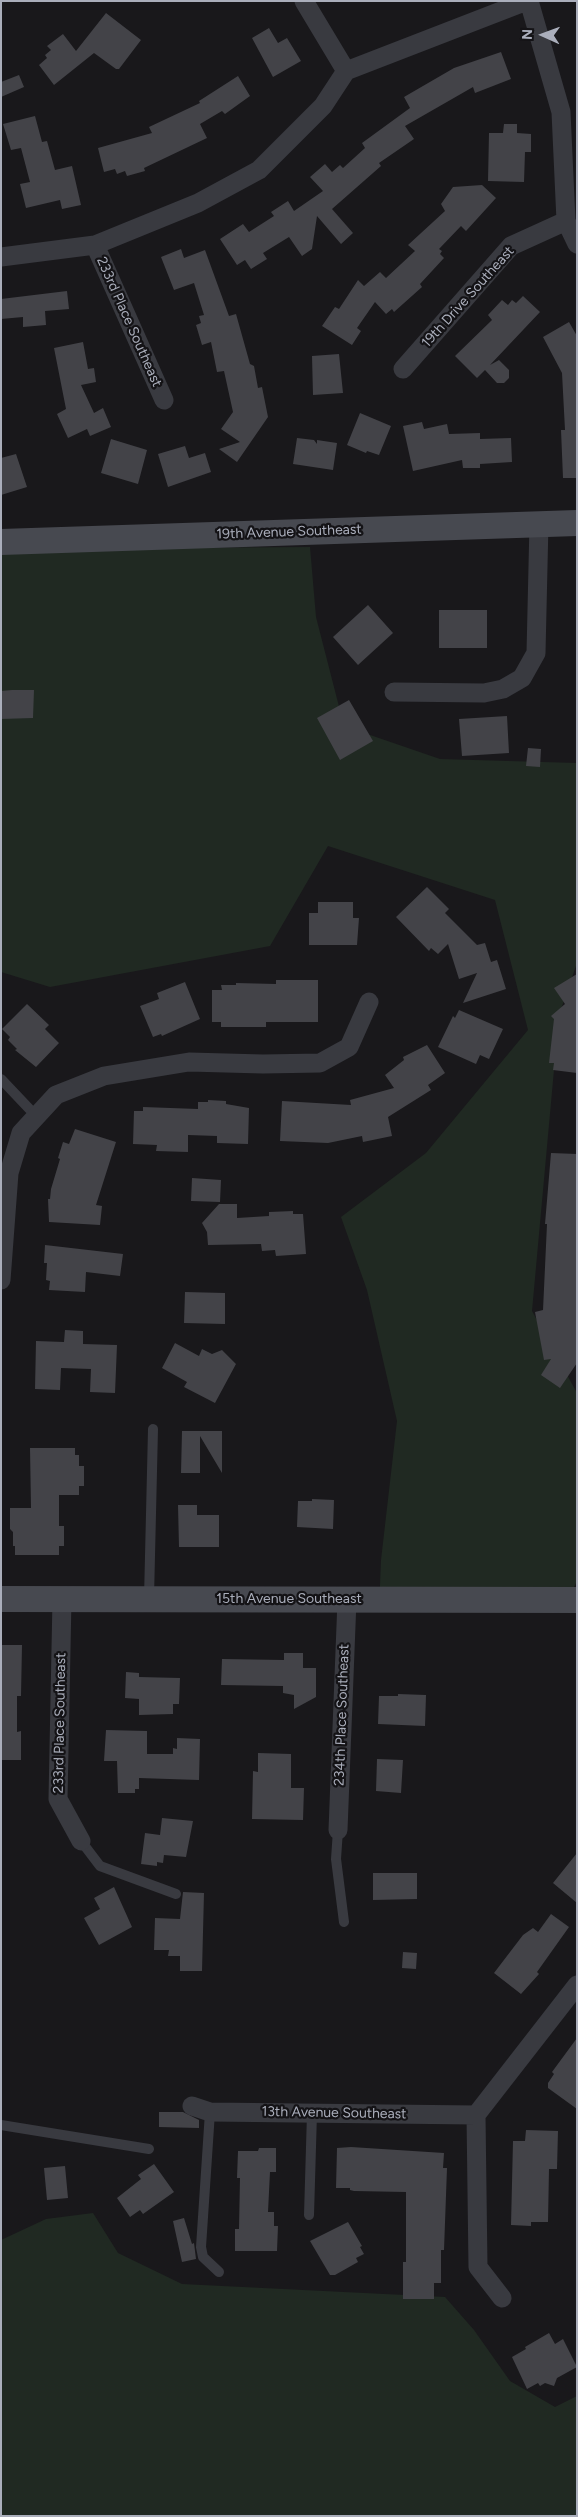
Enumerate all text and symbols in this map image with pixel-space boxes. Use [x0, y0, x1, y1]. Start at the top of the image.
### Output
north arrow [518, 10, 568, 60]
text: N [519, 29, 536, 40]
street label: 19th Drive Southeast [418, 243, 518, 351]
street label: 233rd Place Southeast [93, 254, 165, 390]
street label: 19th Avenue Southeast [216, 521, 362, 543]
street label: 15th Avenue Southeast [216, 1591, 362, 1607]
street label: 234th Place Southeast [331, 1644, 353, 1786]
street label: 233rd Place Southeast [50, 1653, 70, 1793]
street label: 13th Avenue Southeast [261, 2103, 407, 2123]

